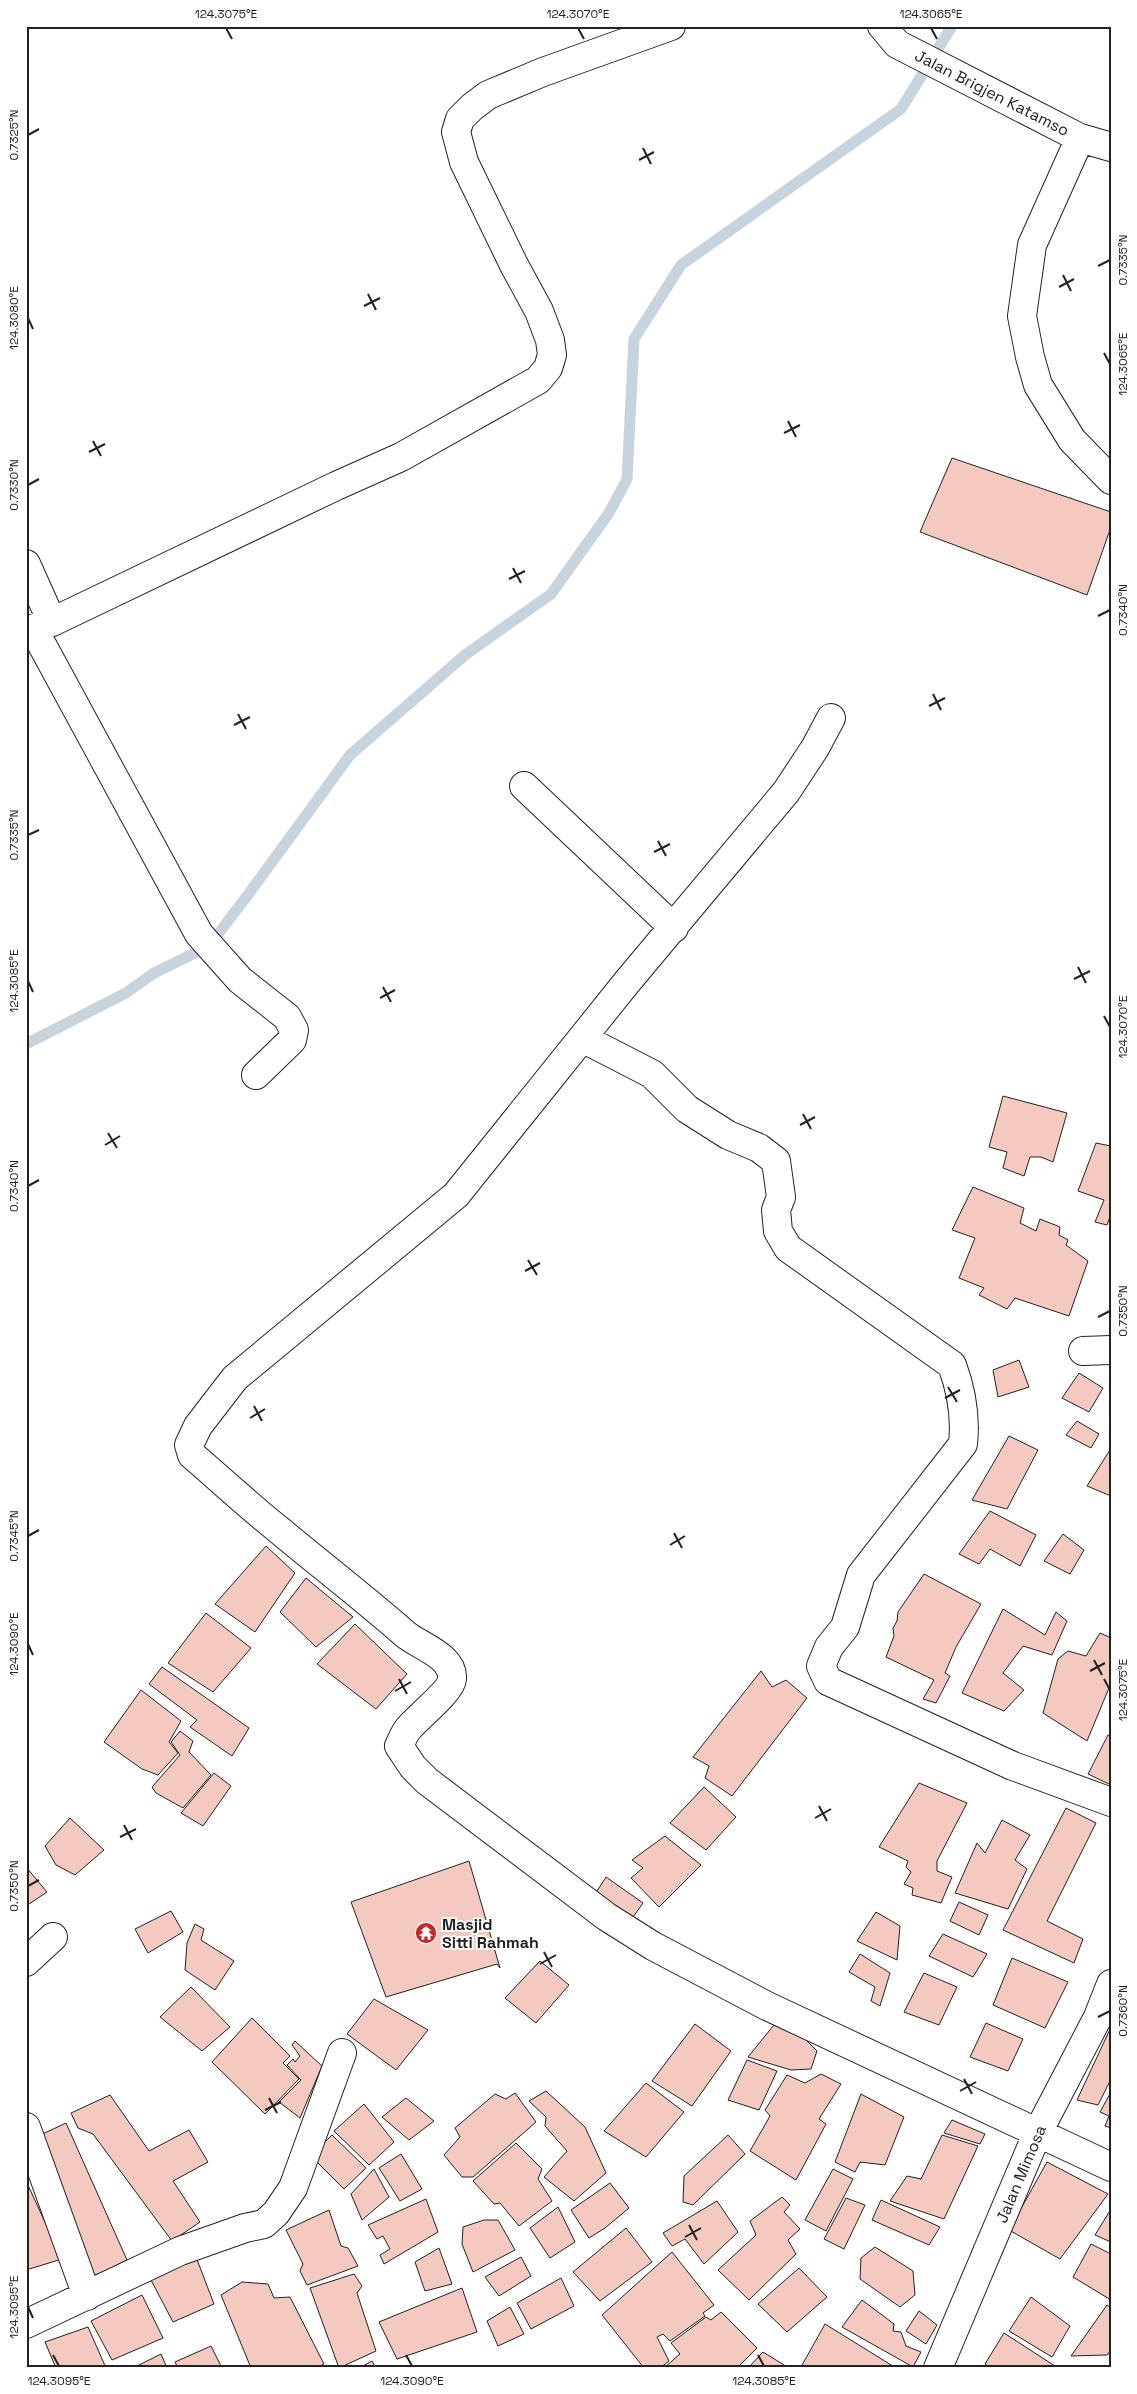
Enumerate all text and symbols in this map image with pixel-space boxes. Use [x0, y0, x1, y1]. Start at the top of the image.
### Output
text: 124.3075°E [195, 6, 257, 22]
text: 124.3070°E [547, 6, 610, 22]
text: 124.3065°E [899, 6, 963, 22]
street label: Jalan Brigjen Katamso [911, 45, 1073, 141]
text: 0.7325°N [6, 109, 22, 161]
text: 0.7335°N [1115, 234, 1131, 286]
text: 124.3080°E [6, 286, 22, 350]
text: 124.3065°E [1115, 332, 1131, 396]
text: 0.7330°N [6, 459, 22, 511]
text: 0.7340°N [1115, 584, 1131, 636]
text: 0.7335°N [6, 809, 22, 861]
text: 124.3085°E [6, 949, 22, 1013]
text: 124.3070°E [1115, 995, 1131, 1058]
text: 0.7340°N [6, 1160, 22, 1212]
text: 0.7350°N [1115, 1285, 1131, 1337]
text: 0.7345°N [6, 1510, 22, 1562]
text: 124.3090°E [6, 1612, 22, 1676]
text: 124.3075°E [1115, 1659, 1131, 1721]
text: 0.7350°N [6, 1860, 22, 1912]
place label: Masjid Sitti Rahmah [442, 1914, 539, 1953]
temple icon: Masjid Sitti Rahmah [414, 1921, 438, 1945]
text: 0.7360°N [1115, 1985, 1131, 2037]
street label: Jalan Mimosa [991, 2122, 1051, 2226]
text: 124.3095°E [6, 2275, 22, 2339]
text: 124.3095°E [27, 2373, 91, 2389]
text: 124.3090°E [380, 2373, 444, 2389]
text: 124.3085°E [732, 2373, 796, 2389]

